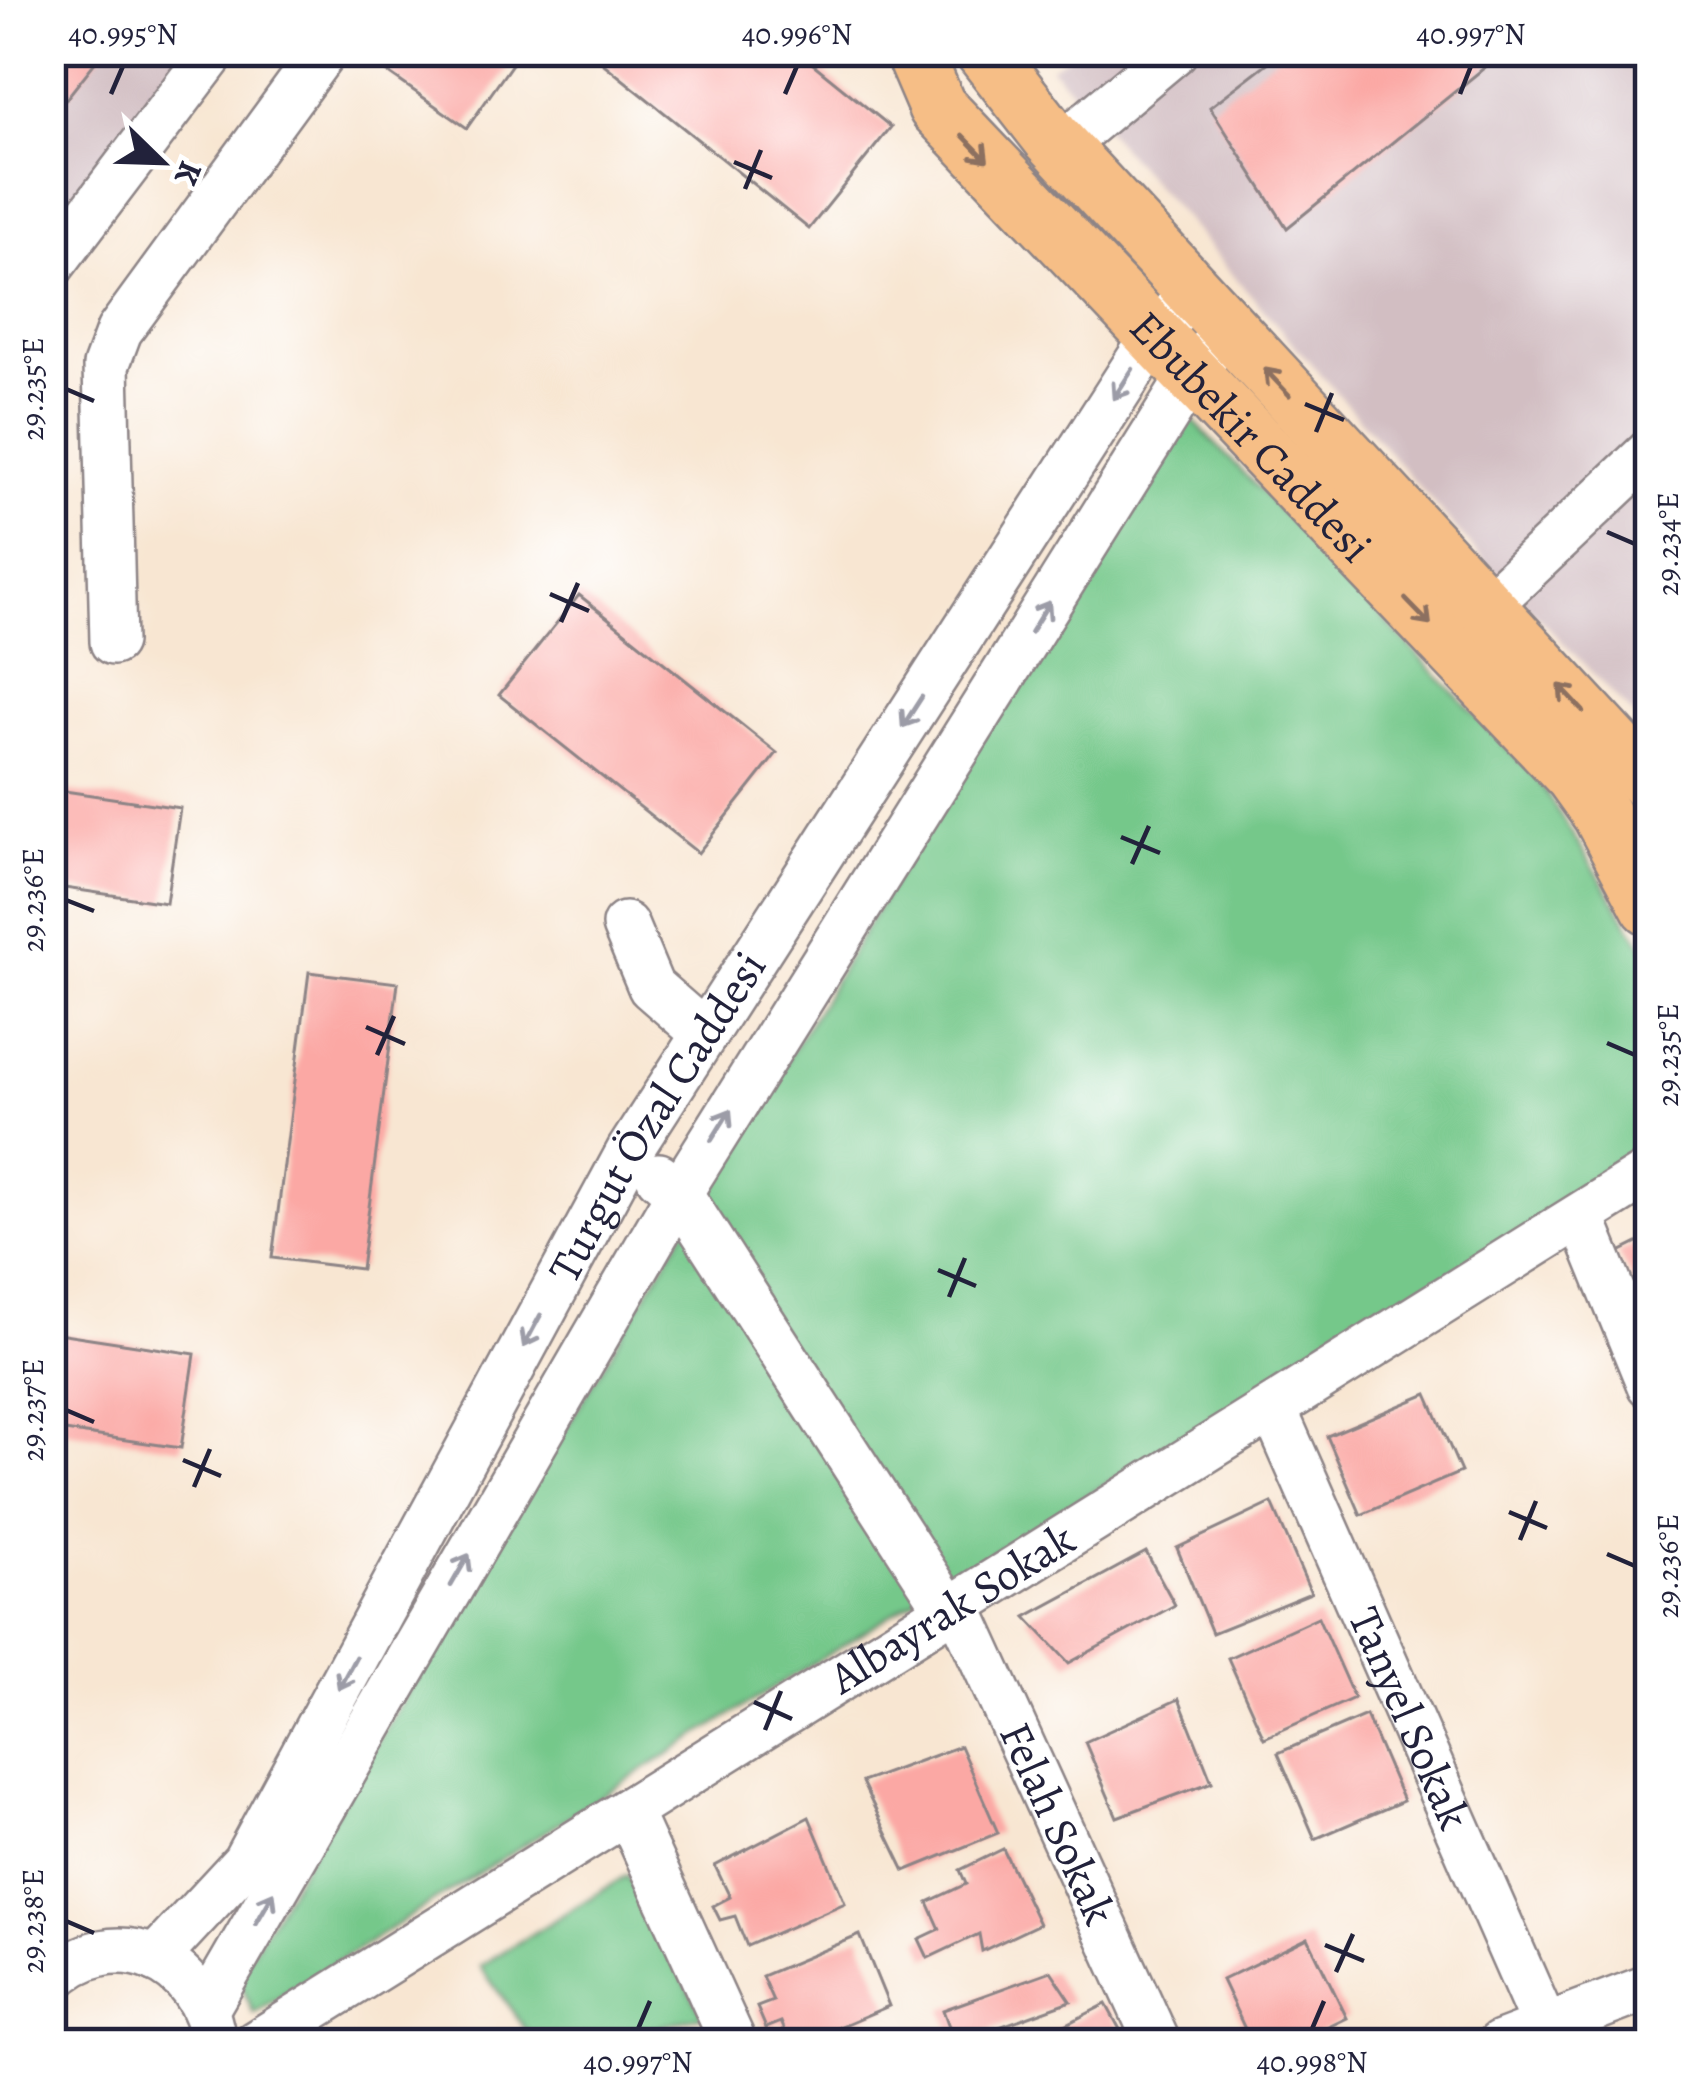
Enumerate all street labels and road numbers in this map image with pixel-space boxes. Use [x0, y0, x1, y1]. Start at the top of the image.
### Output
street label: Ebubekir Caddesi [1116, 297, 1386, 576]
street label: Turgut Özal Caddesi [533, 939, 781, 1293]
street label: Albayrak Sokak [817, 1508, 1087, 1709]
street label: Tanyel Sokak [1333, 1598, 1485, 1839]
street label: Felah Sokak [984, 1712, 1131, 1935]

